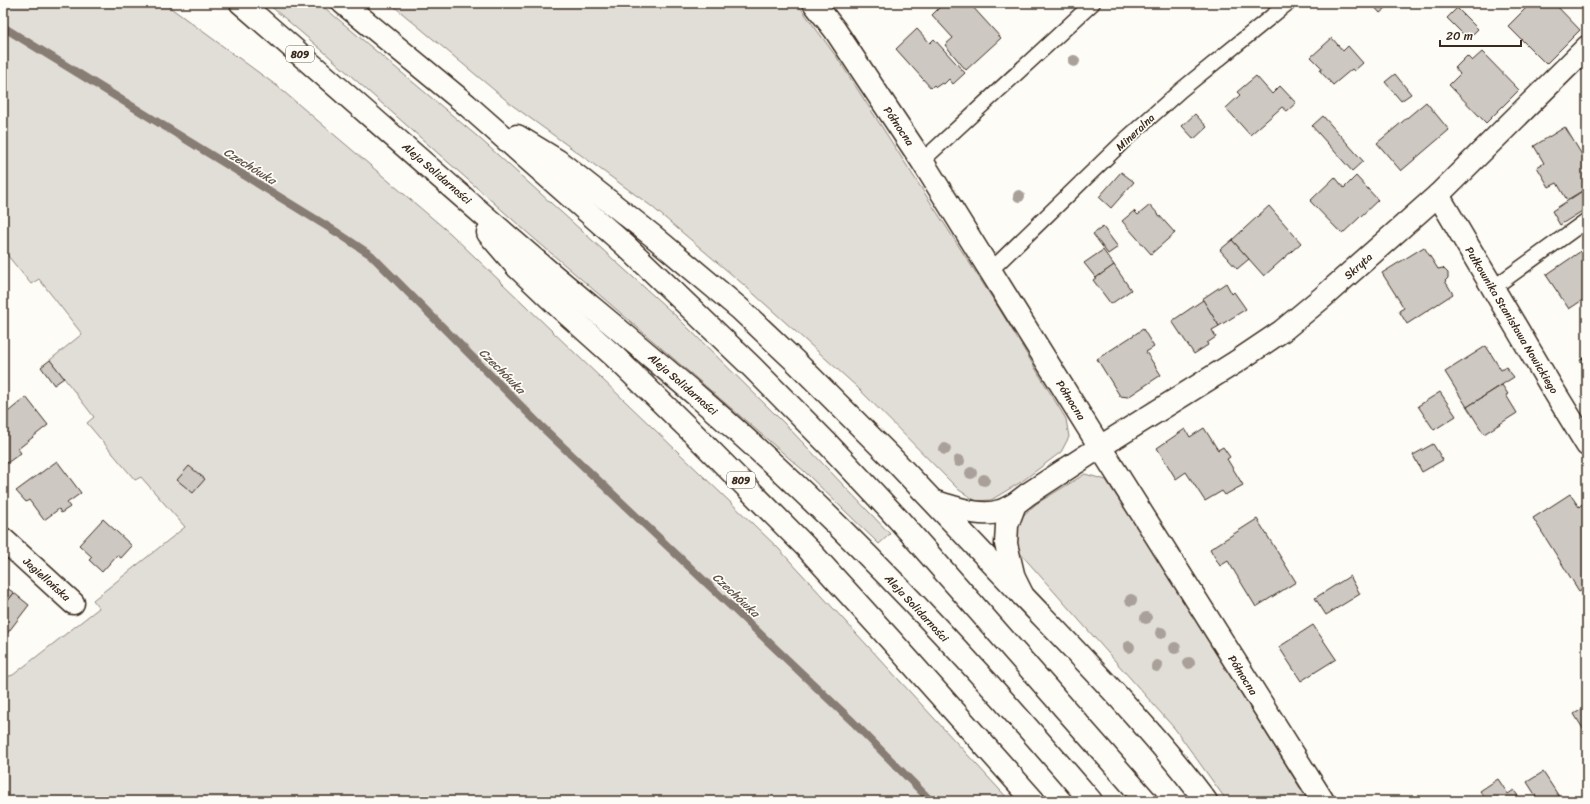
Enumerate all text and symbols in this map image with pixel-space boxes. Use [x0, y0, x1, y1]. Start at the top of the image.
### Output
scale bar [1440, 22, 1521, 48]
text: 20 m [1446, 25, 1473, 47]
road number: 809 [286, 46, 314, 62]
street label: Północna [878, 103, 919, 150]
street label: Mineralna [1111, 109, 1160, 156]
street label: Aleja Solidarności [397, 137, 477, 210]
water label: Czechówka [219, 141, 282, 192]
street label: Pułkownika Stanisława Nowickiego [1460, 243, 1564, 398]
street label: Skryta [1340, 248, 1377, 285]
water label: Czechówka [474, 343, 532, 401]
street label: Aleja Solidarności [643, 348, 723, 421]
street label: Północna [1051, 376, 1091, 425]
road number: 809 [727, 472, 755, 488]
street label: Jagiellońska [18, 552, 75, 606]
water label: Czechówka [707, 567, 766, 624]
street label: Aleja Solidarności [879, 569, 954, 647]
street label: Północna [1223, 651, 1263, 700]

